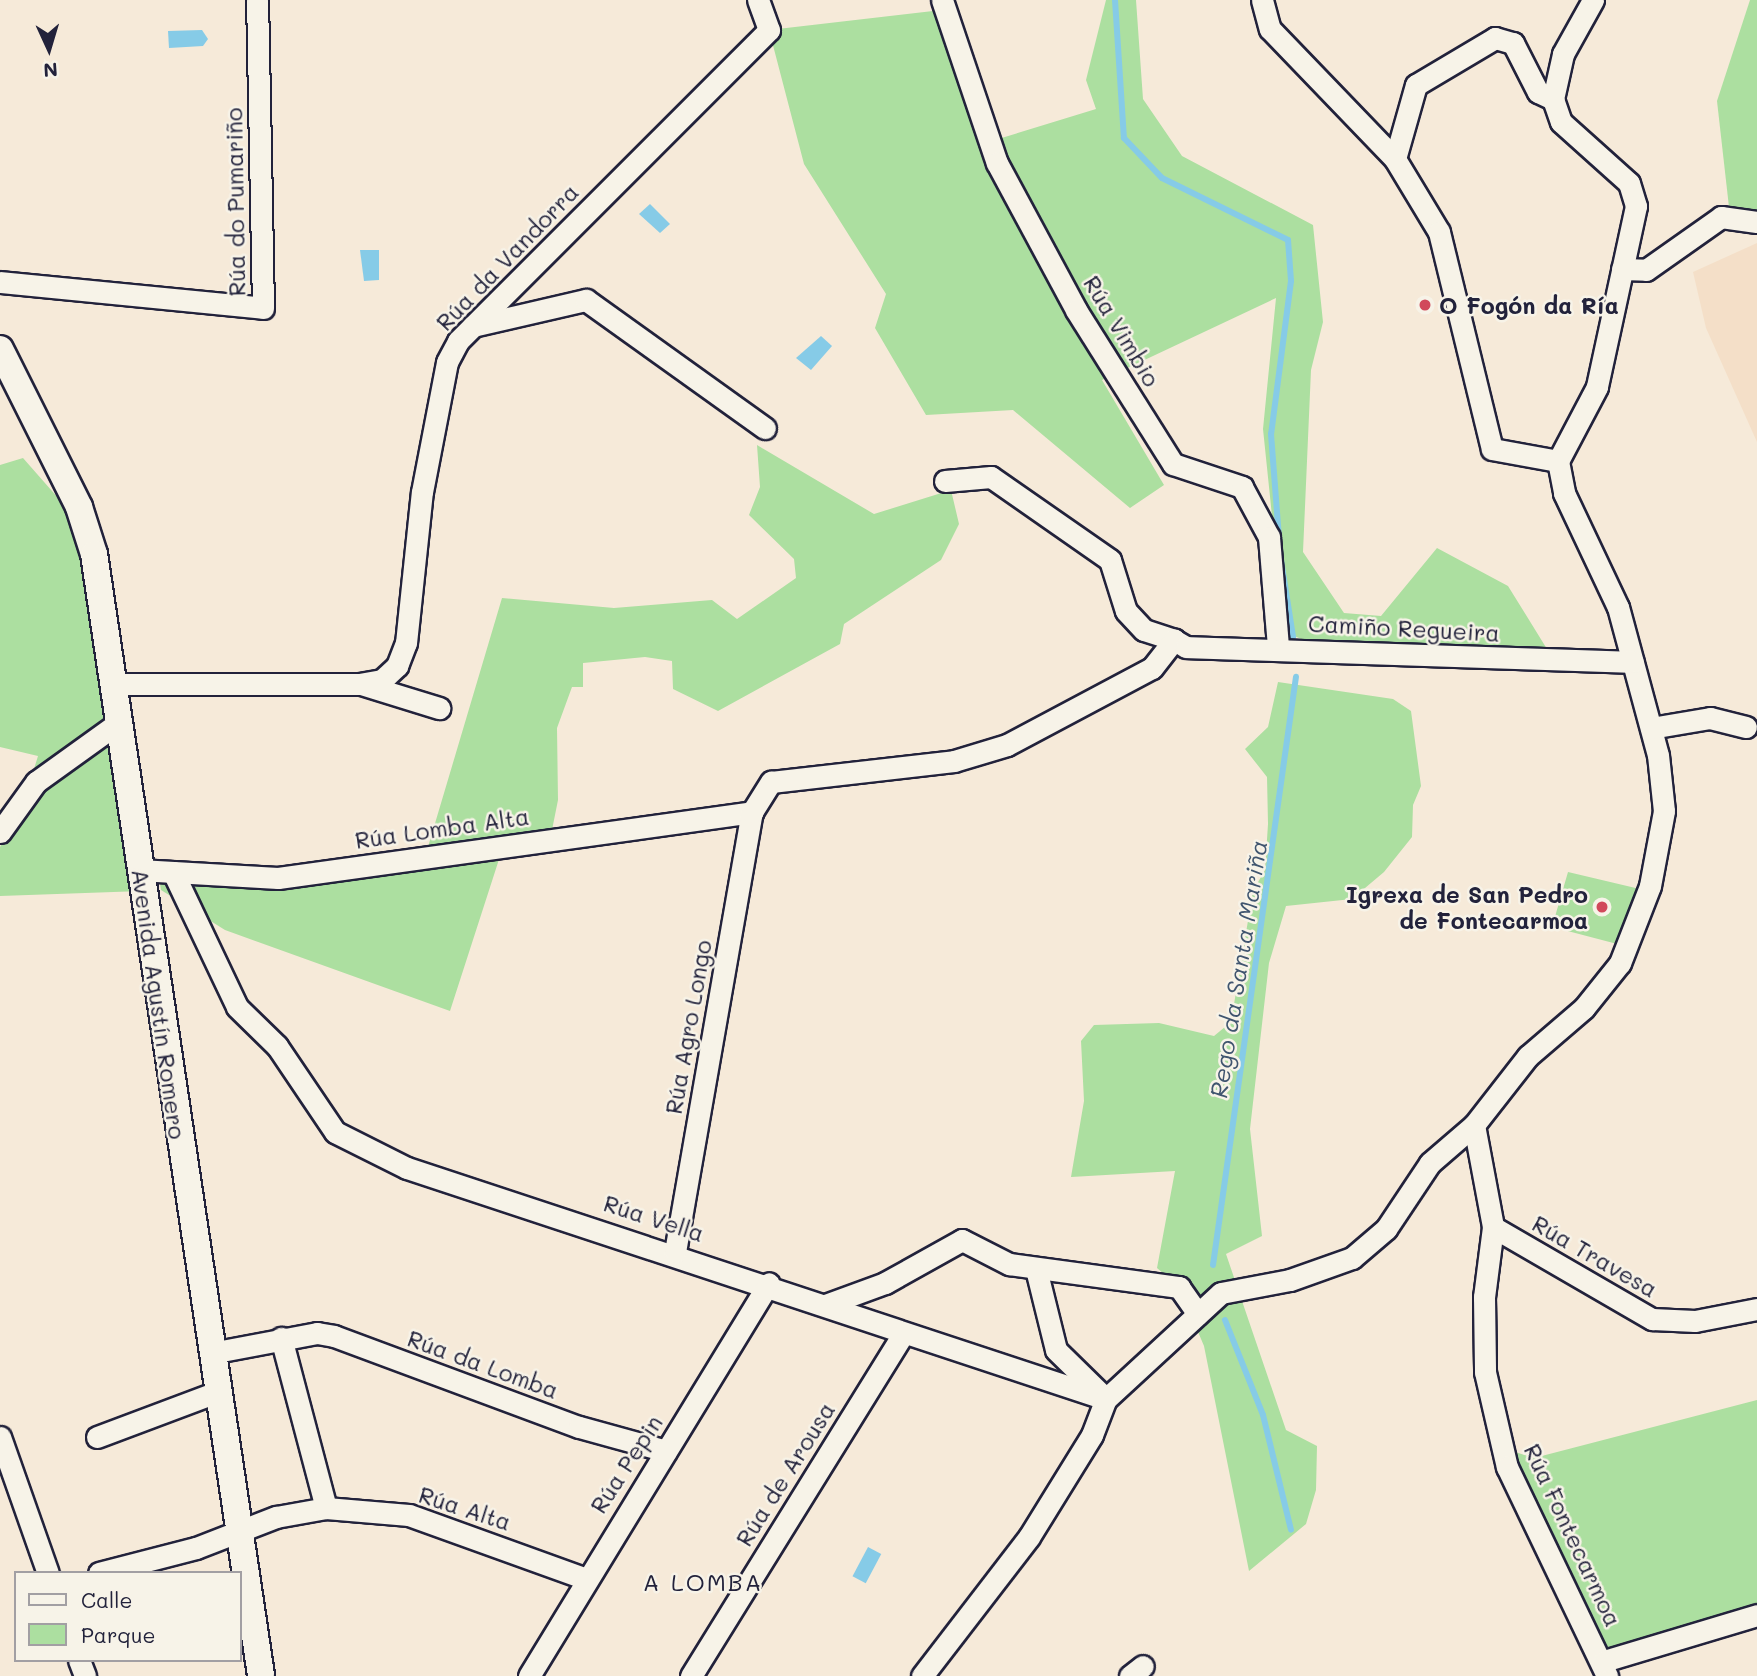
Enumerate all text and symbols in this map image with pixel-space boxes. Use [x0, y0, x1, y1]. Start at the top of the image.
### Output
north arrow [14, 14, 84, 84]
text: N [42, 57, 59, 83]
street label: Rúa do Pumariño [220, 107, 250, 297]
street label: Rúa da Vandorra [430, 178, 584, 336]
street label: Rúa Vimbio [1078, 271, 1166, 391]
place label: O Fogón da Ría [1439, 291, 1619, 319]
marker: O Fogón da Ría [1417, 297, 1433, 313]
street label: Camiño Regueira [1307, 609, 1501, 647]
street label: Rúa Lomba Alta [353, 802, 531, 854]
water label: Rego da Santa Mariña [1203, 838, 1273, 1100]
street label: Avenida Agustín Romero [126, 867, 192, 1141]
place label: Igrexa de San Pedro de Fontecarmoa [1346, 880, 1588, 934]
marker: Igrexa de San Pedro de Fontecarmoa [1594, 899, 1610, 915]
street label: Rúa Agro Longo [659, 938, 717, 1116]
street label: Rúa Vella [600, 1189, 708, 1247]
street label: Rúa Travesa [1528, 1209, 1662, 1303]
street label: Rúa da Lomba [404, 1324, 562, 1404]
street label: Rúa de Arousa [730, 1397, 840, 1551]
street label: Rúa Pepin [584, 1410, 668, 1518]
street label: Rúa Fontecarmoa [1519, 1439, 1627, 1631]
street label: Rúa Alta [415, 1480, 515, 1536]
district label: A LOMBA [644, 1568, 762, 1596]
legend [14, 1571, 242, 1662]
text: Calle [81, 1586, 133, 1613]
text: Parque [81, 1621, 155, 1648]

